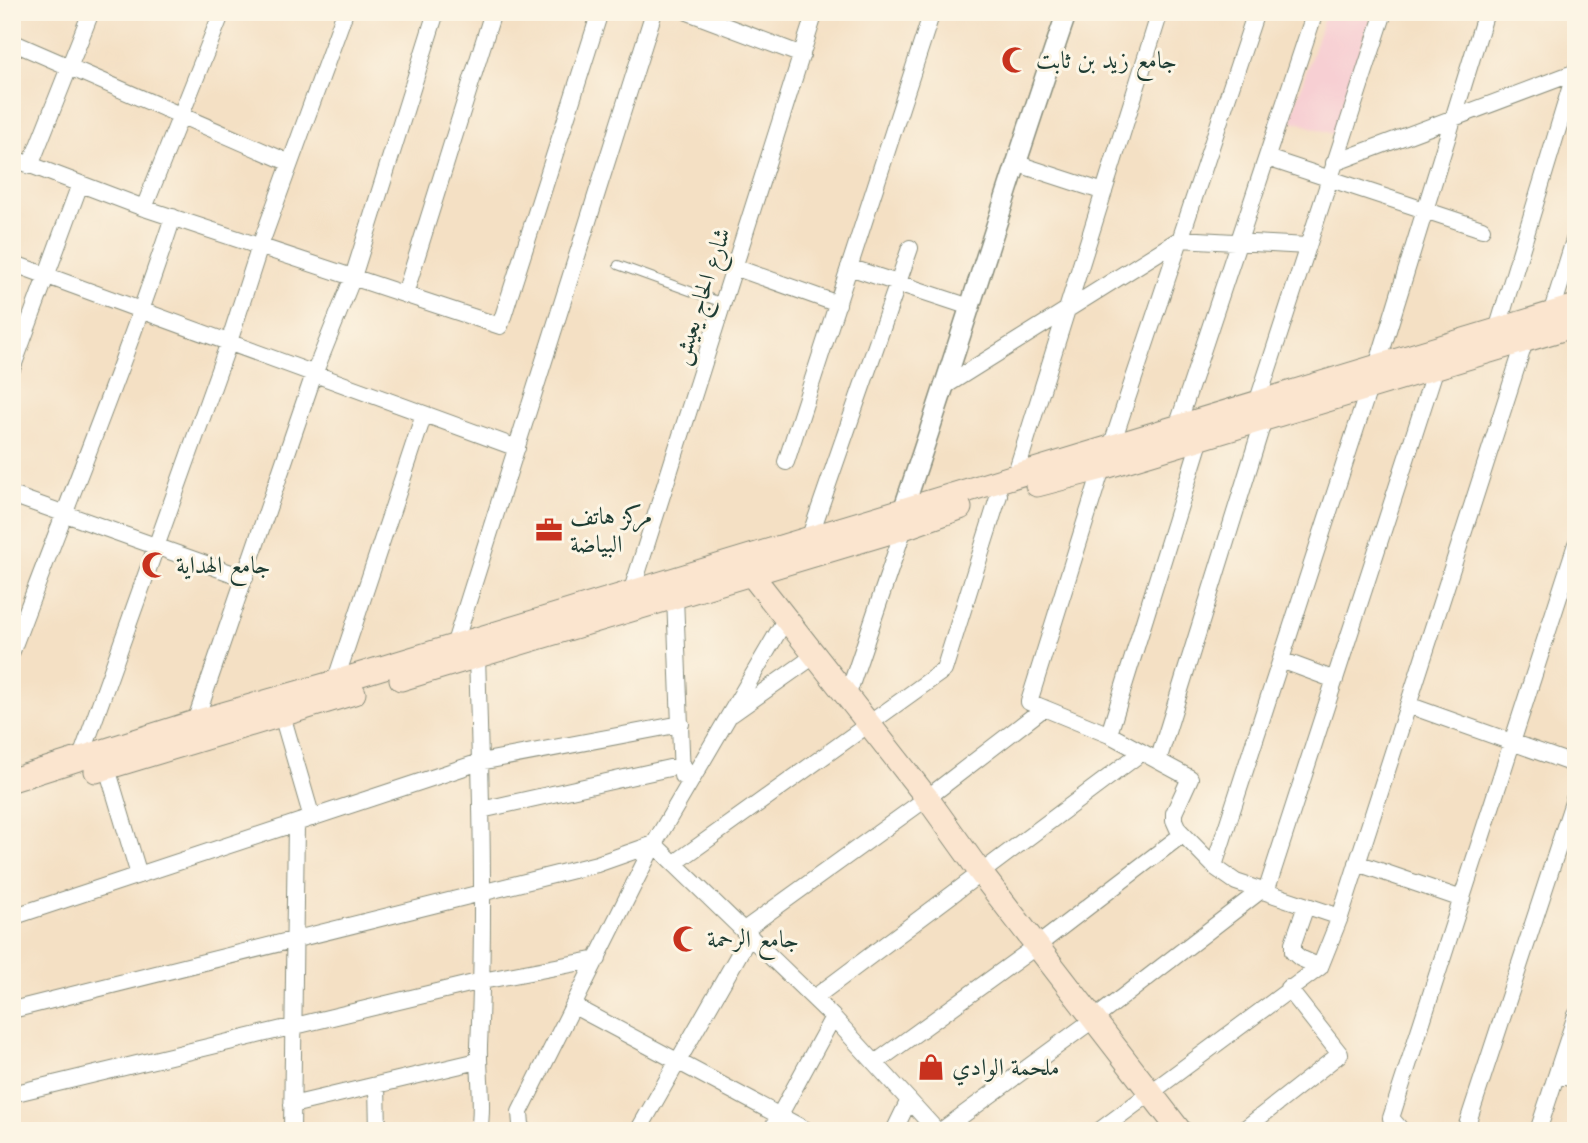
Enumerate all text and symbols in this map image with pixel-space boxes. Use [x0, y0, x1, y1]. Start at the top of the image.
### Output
mosque icon: جامع زيد بن ثابت [1000, 45, 1030, 75]
place label: جامع زيد بن ثابت [1036, 50, 1177, 82]
street label: شارع الحاج يعيش [670, 225, 743, 370]
place label: مركز هاتف البياضة [570, 503, 652, 558]
office icon: مركز هاتف البياضة [534, 515, 564, 545]
mosque icon: جامع الهداية [140, 550, 170, 580]
place label: جامع الهداية [176, 555, 270, 587]
mosque icon: جامع الرحمة [671, 924, 701, 954]
place label: جامع الرحمة [707, 928, 799, 961]
shop icon: ملحمة الوادي [916, 1052, 946, 1082]
place label: ملحمة الوادي [952, 1057, 1060, 1086]

